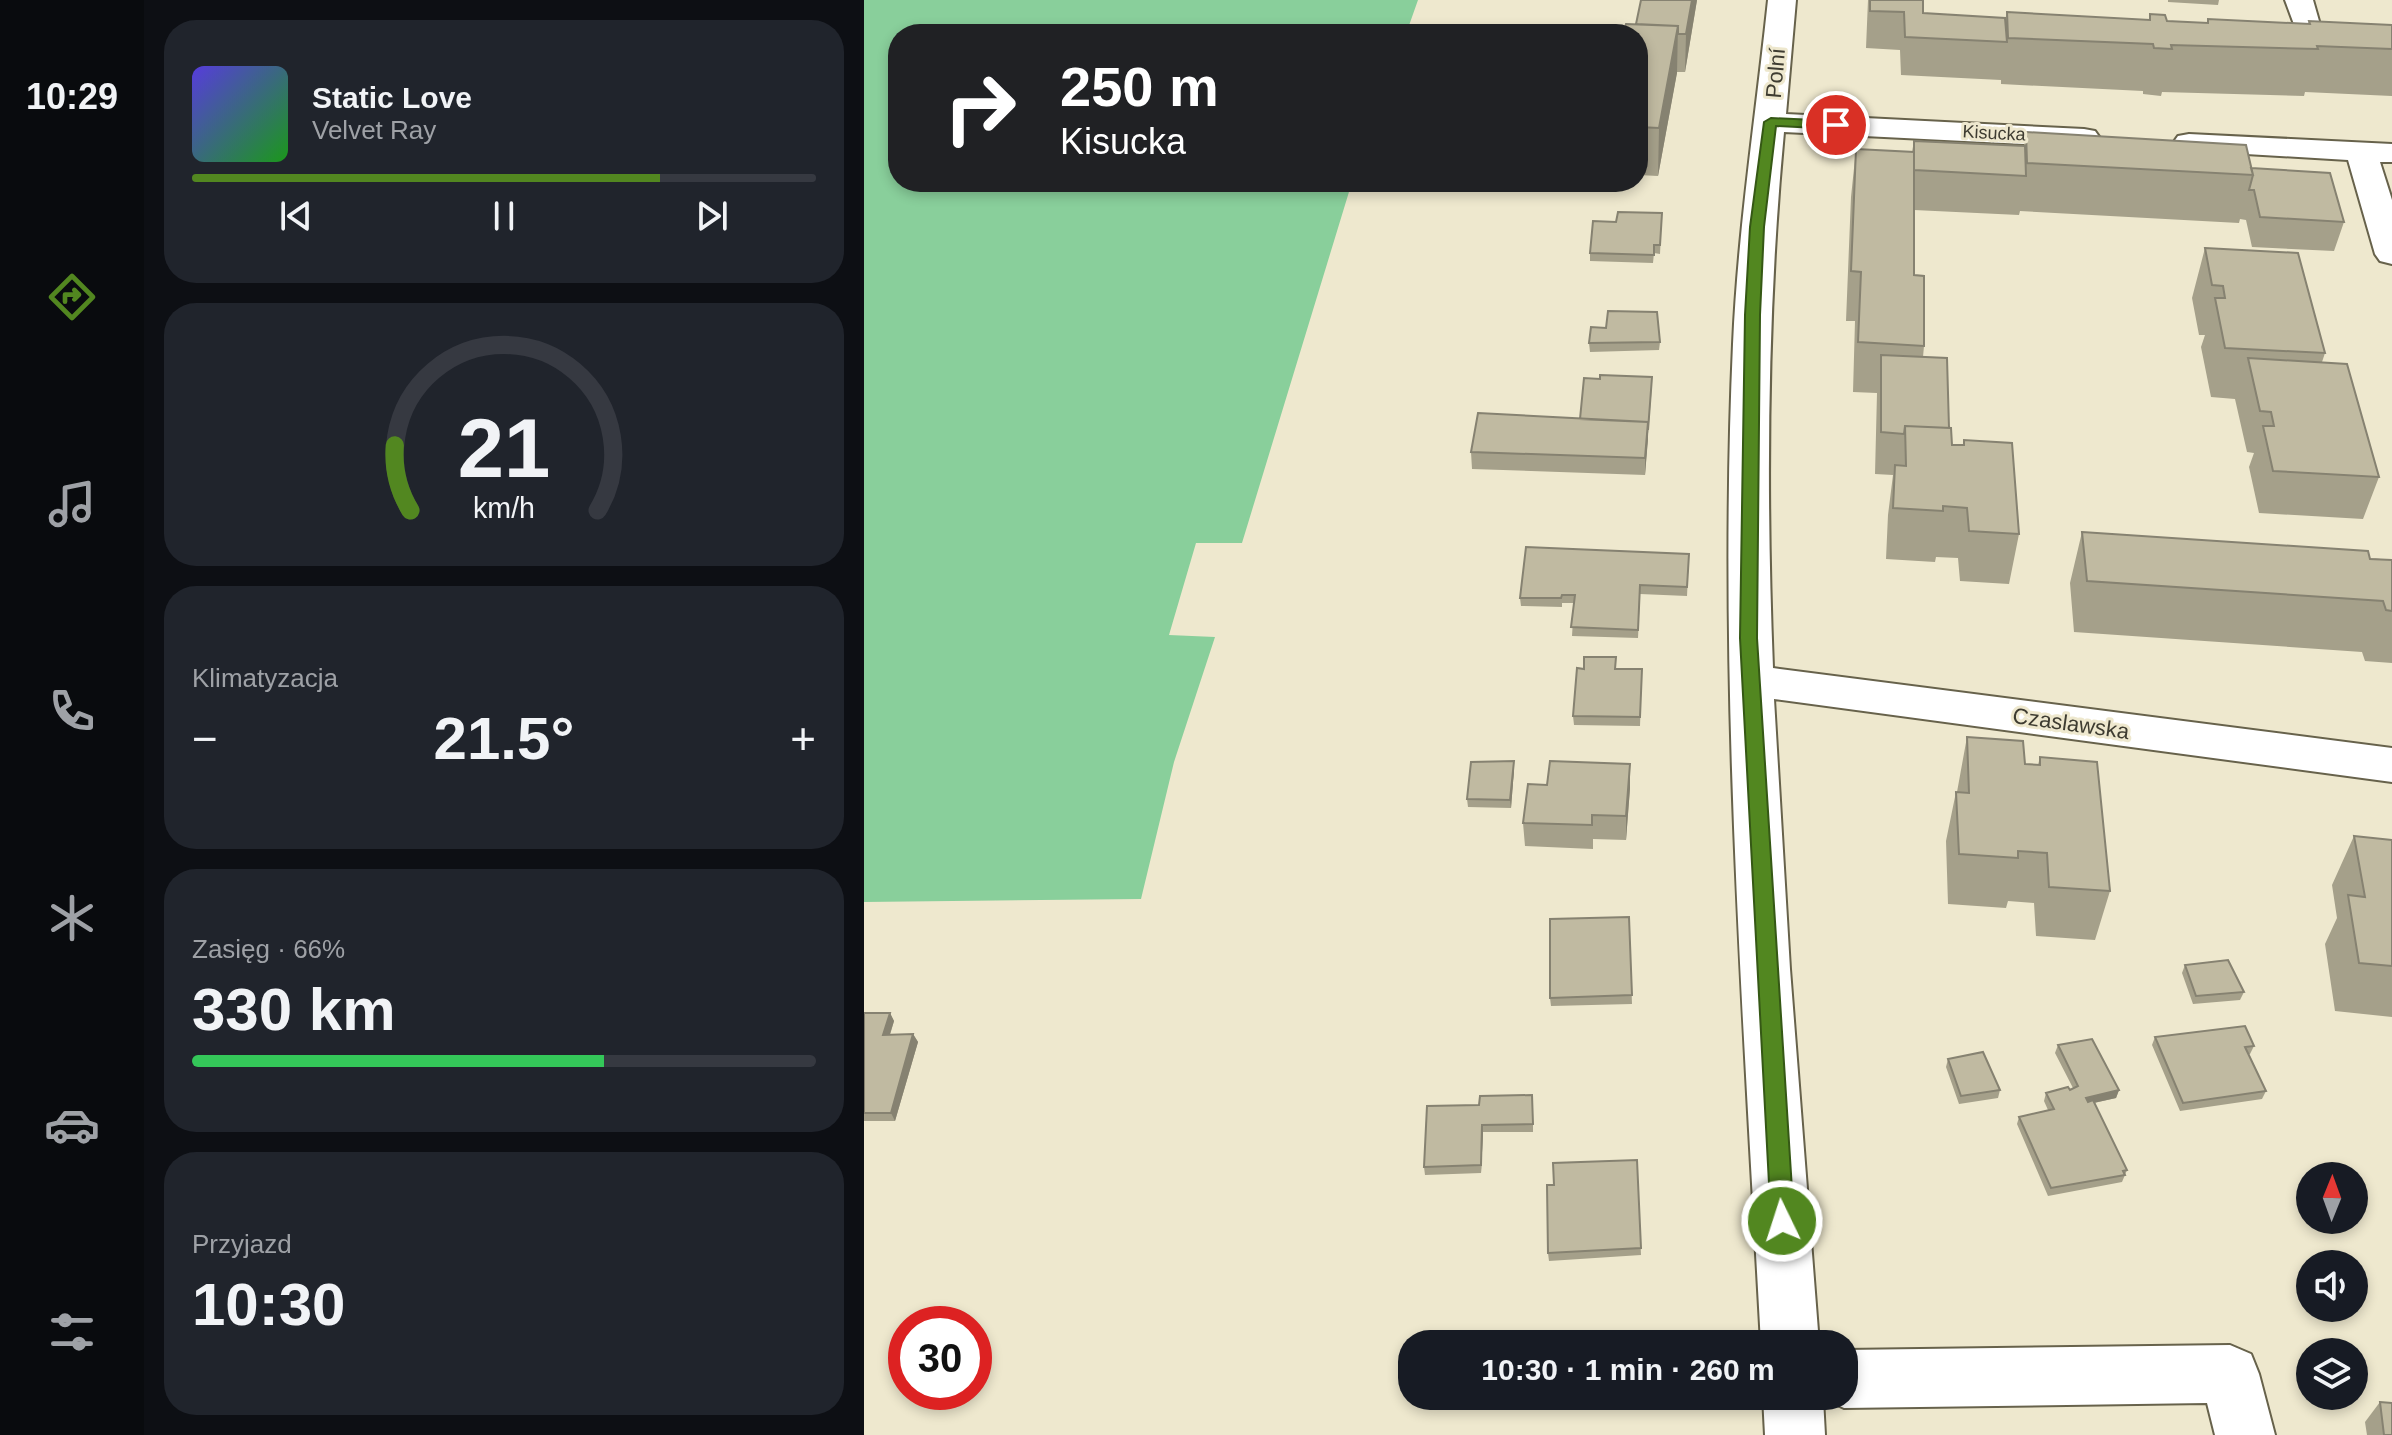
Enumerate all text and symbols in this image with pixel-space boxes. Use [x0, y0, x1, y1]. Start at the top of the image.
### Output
street label: Polní [1761, 47, 1790, 99]
text: 250 m [1060, 55, 1219, 118]
icon: right [928, 56, 1032, 160]
text: 10:29 [26, 76, 118, 117]
text: Static Love [312, 81, 472, 114]
pin [1802, 91, 1870, 159]
icon: arrive [1814, 103, 1858, 147]
text: Velvet Ray [312, 115, 436, 145]
text: Kisucka [1060, 121, 1186, 162]
street label: Kisucka [1962, 121, 2027, 145]
icon: previous [274, 194, 318, 238]
icon: pause [482, 194, 526, 238]
icon: next [690, 194, 734, 238]
icon: directions [44, 269, 100, 325]
text: 21 [458, 401, 550, 494]
icon: music [44, 476, 100, 532]
text: km/h [473, 492, 535, 524]
text: Klimatyzacja [192, 663, 338, 693]
icon: phone [44, 683, 100, 739]
street label: Czaslawska [2011, 703, 2132, 744]
text: 21.5° [434, 705, 574, 772]
text: − [192, 714, 218, 763]
text: + [790, 714, 816, 763]
icon: climate [44, 890, 100, 946]
text: Zasięg · 66% [192, 934, 345, 964]
text: 330 km [192, 976, 396, 1043]
icon: car [44, 1097, 100, 1153]
north arrow [2296, 1162, 2368, 1234]
map controls [2296, 1162, 2368, 1410]
position arrow [1740, 1179, 1824, 1263]
text: Przyjazd [192, 1229, 292, 1259]
button: sound [2296, 1250, 2368, 1322]
text: 10:30 [192, 1271, 345, 1338]
icon: filters [44, 1304, 100, 1360]
speed limit sign: 30 [888, 1306, 992, 1410]
button: layers [2296, 1338, 2368, 1410]
text: 10:30 · 1 min · 260 m [1481, 1353, 1775, 1386]

